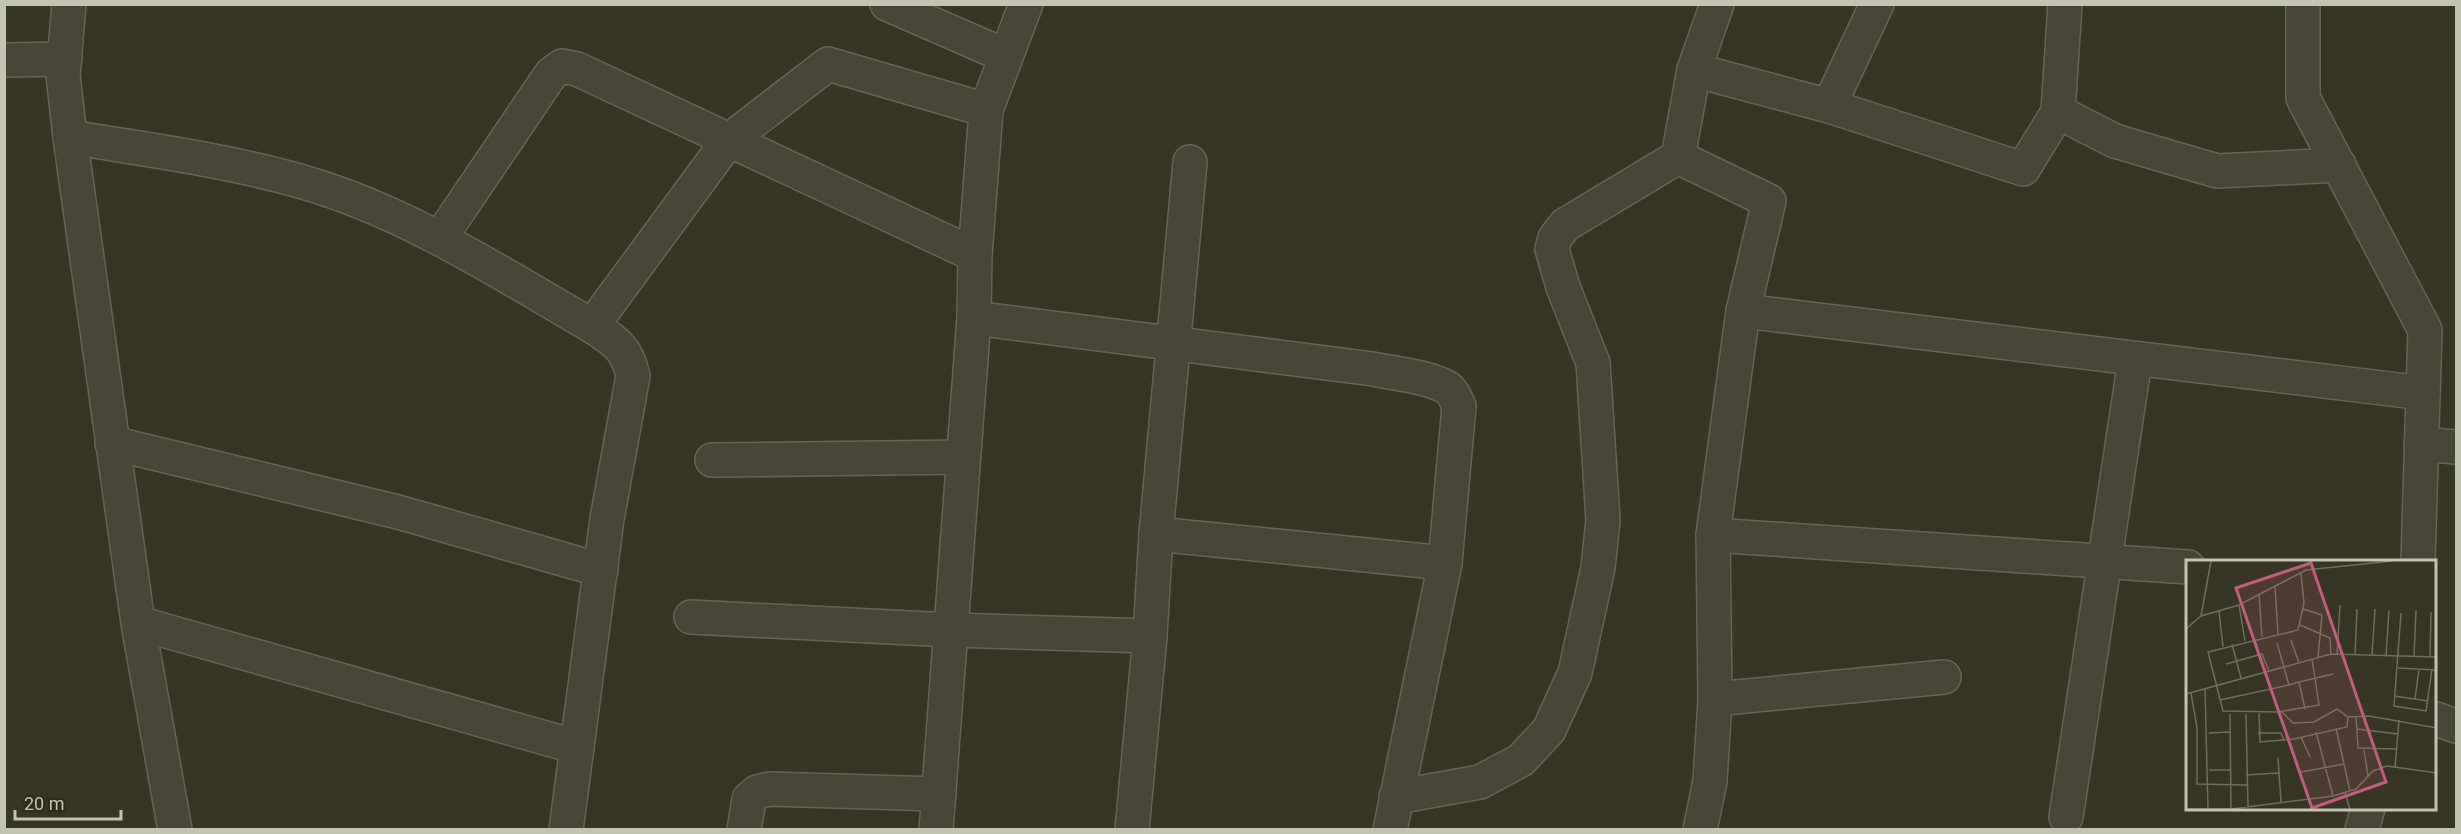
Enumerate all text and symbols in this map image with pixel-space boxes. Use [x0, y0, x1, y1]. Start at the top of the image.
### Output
inset map [2186, 560, 2437, 810]
scale bar [15, 783, 122, 821]
text: 20 m [24, 793, 64, 814]

